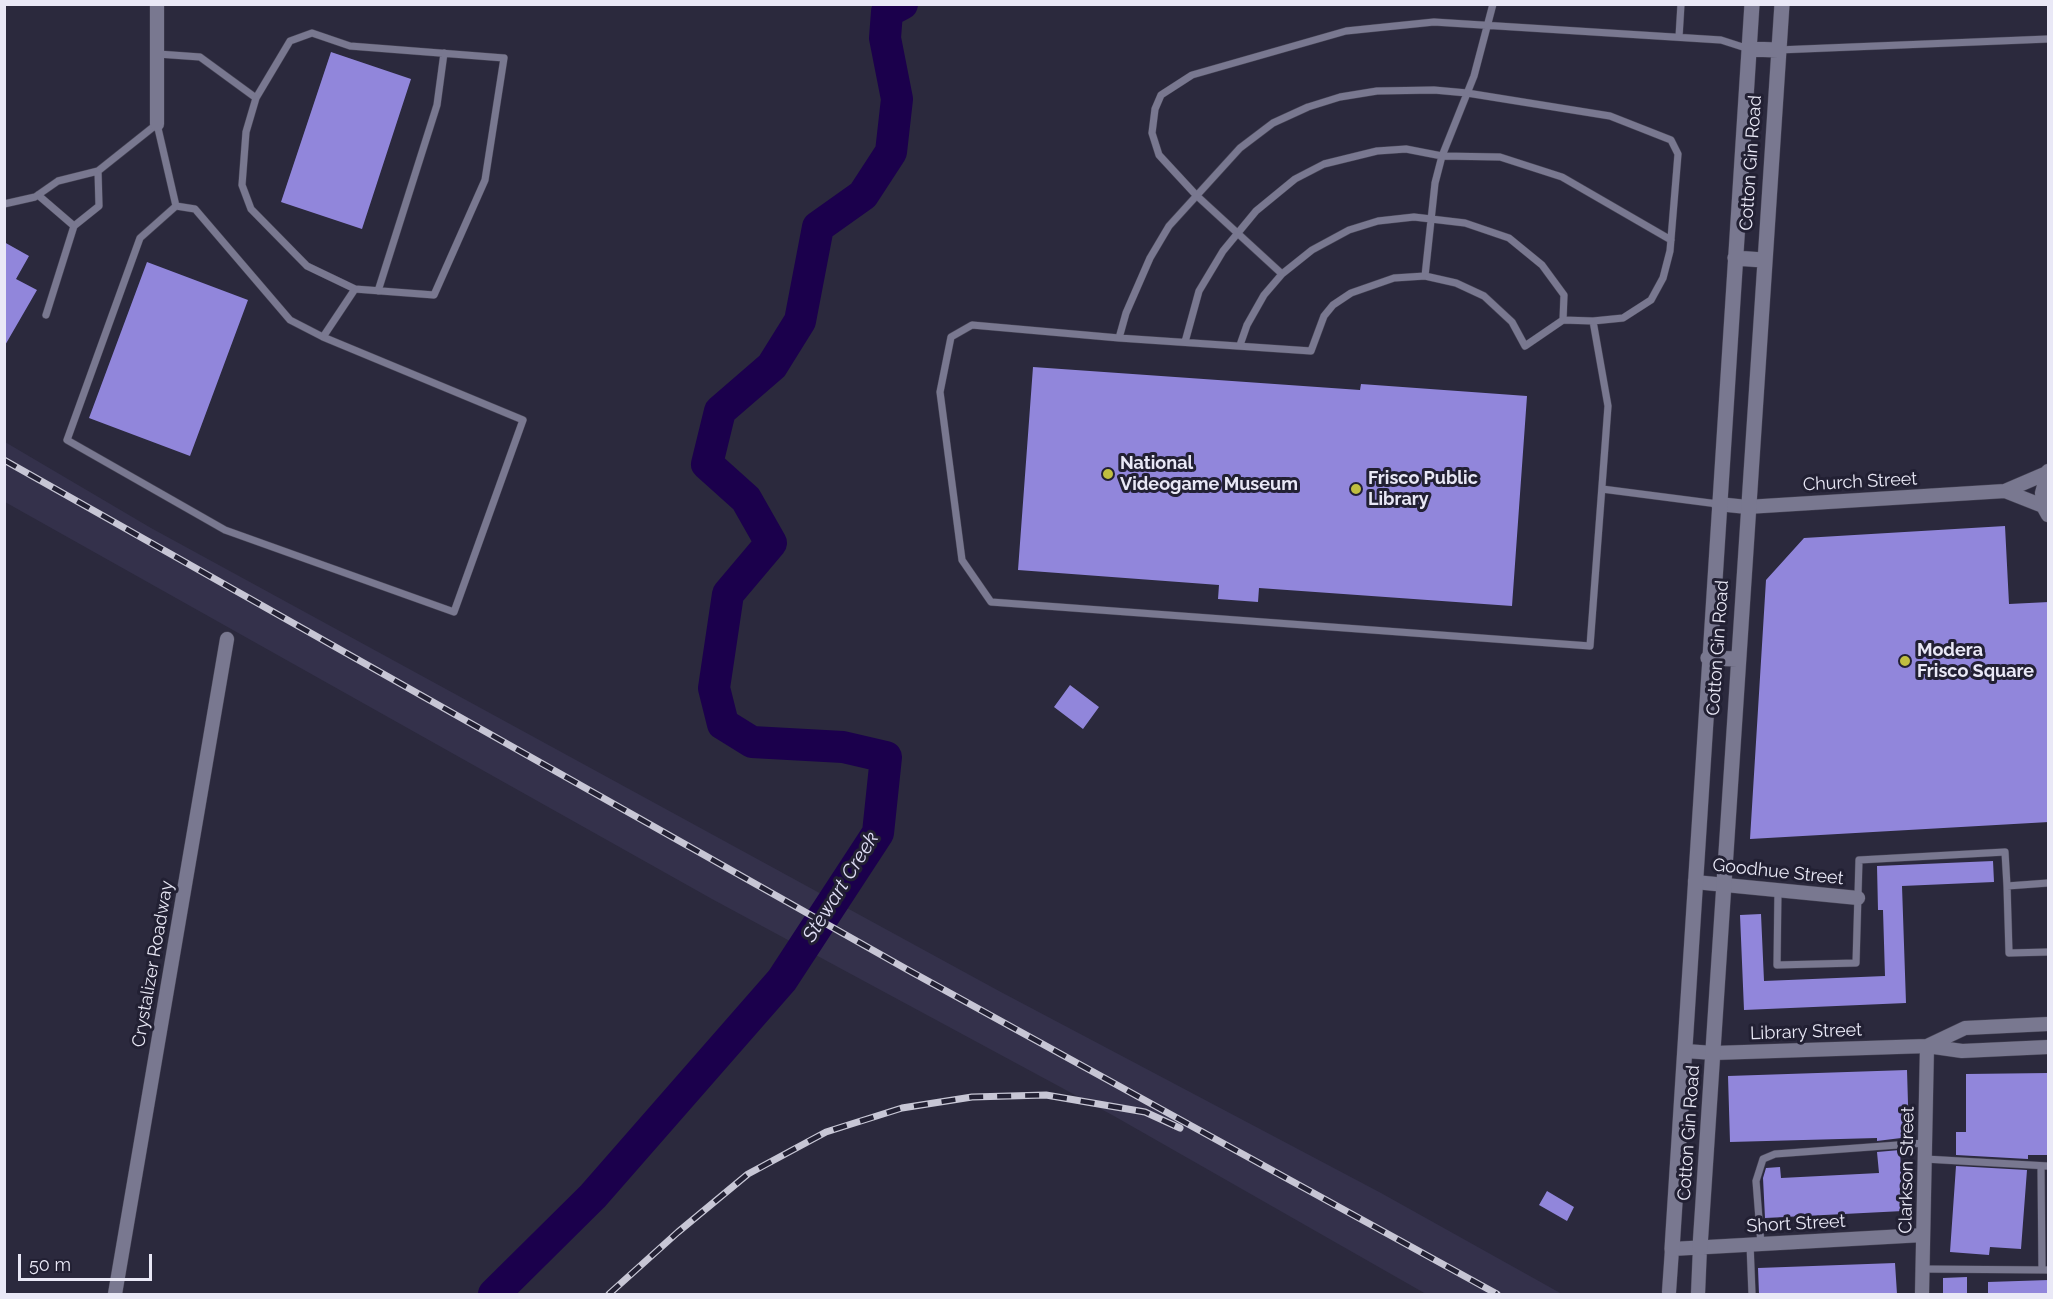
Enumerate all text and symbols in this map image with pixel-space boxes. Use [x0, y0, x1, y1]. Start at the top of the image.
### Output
street label: Cotton Gin Road [1735, 95, 1767, 231]
place label: National Videogame Museum [1120, 453, 1298, 496]
marker: National Videogame Museum [1101, 467, 1115, 481]
place label: Frisco Public Library [1368, 468, 1478, 510]
street label: Church Street [1802, 468, 1918, 496]
marker: Frisco Public Library [1349, 482, 1363, 496]
street label: Cotton Gin Road [1702, 580, 1734, 716]
place label: Modera Frisco Square [1917, 640, 2034, 682]
marker: Modera Frisco Square [1898, 654, 1912, 668]
water label: Stewart Creek [798, 828, 884, 946]
street label: Goodhue Street [1711, 854, 1845, 890]
street label: Crystalizer Roadway [128, 879, 178, 1049]
street label: Library Street [1750, 1019, 1862, 1045]
street label: Cotton Gin Road [1673, 1065, 1705, 1201]
street label: Clarkson Street [1895, 1106, 1919, 1234]
street label: Short Street [1746, 1211, 1846, 1237]
scale bar [21, 1242, 154, 1280]
text: 50 m [29, 1254, 71, 1275]

